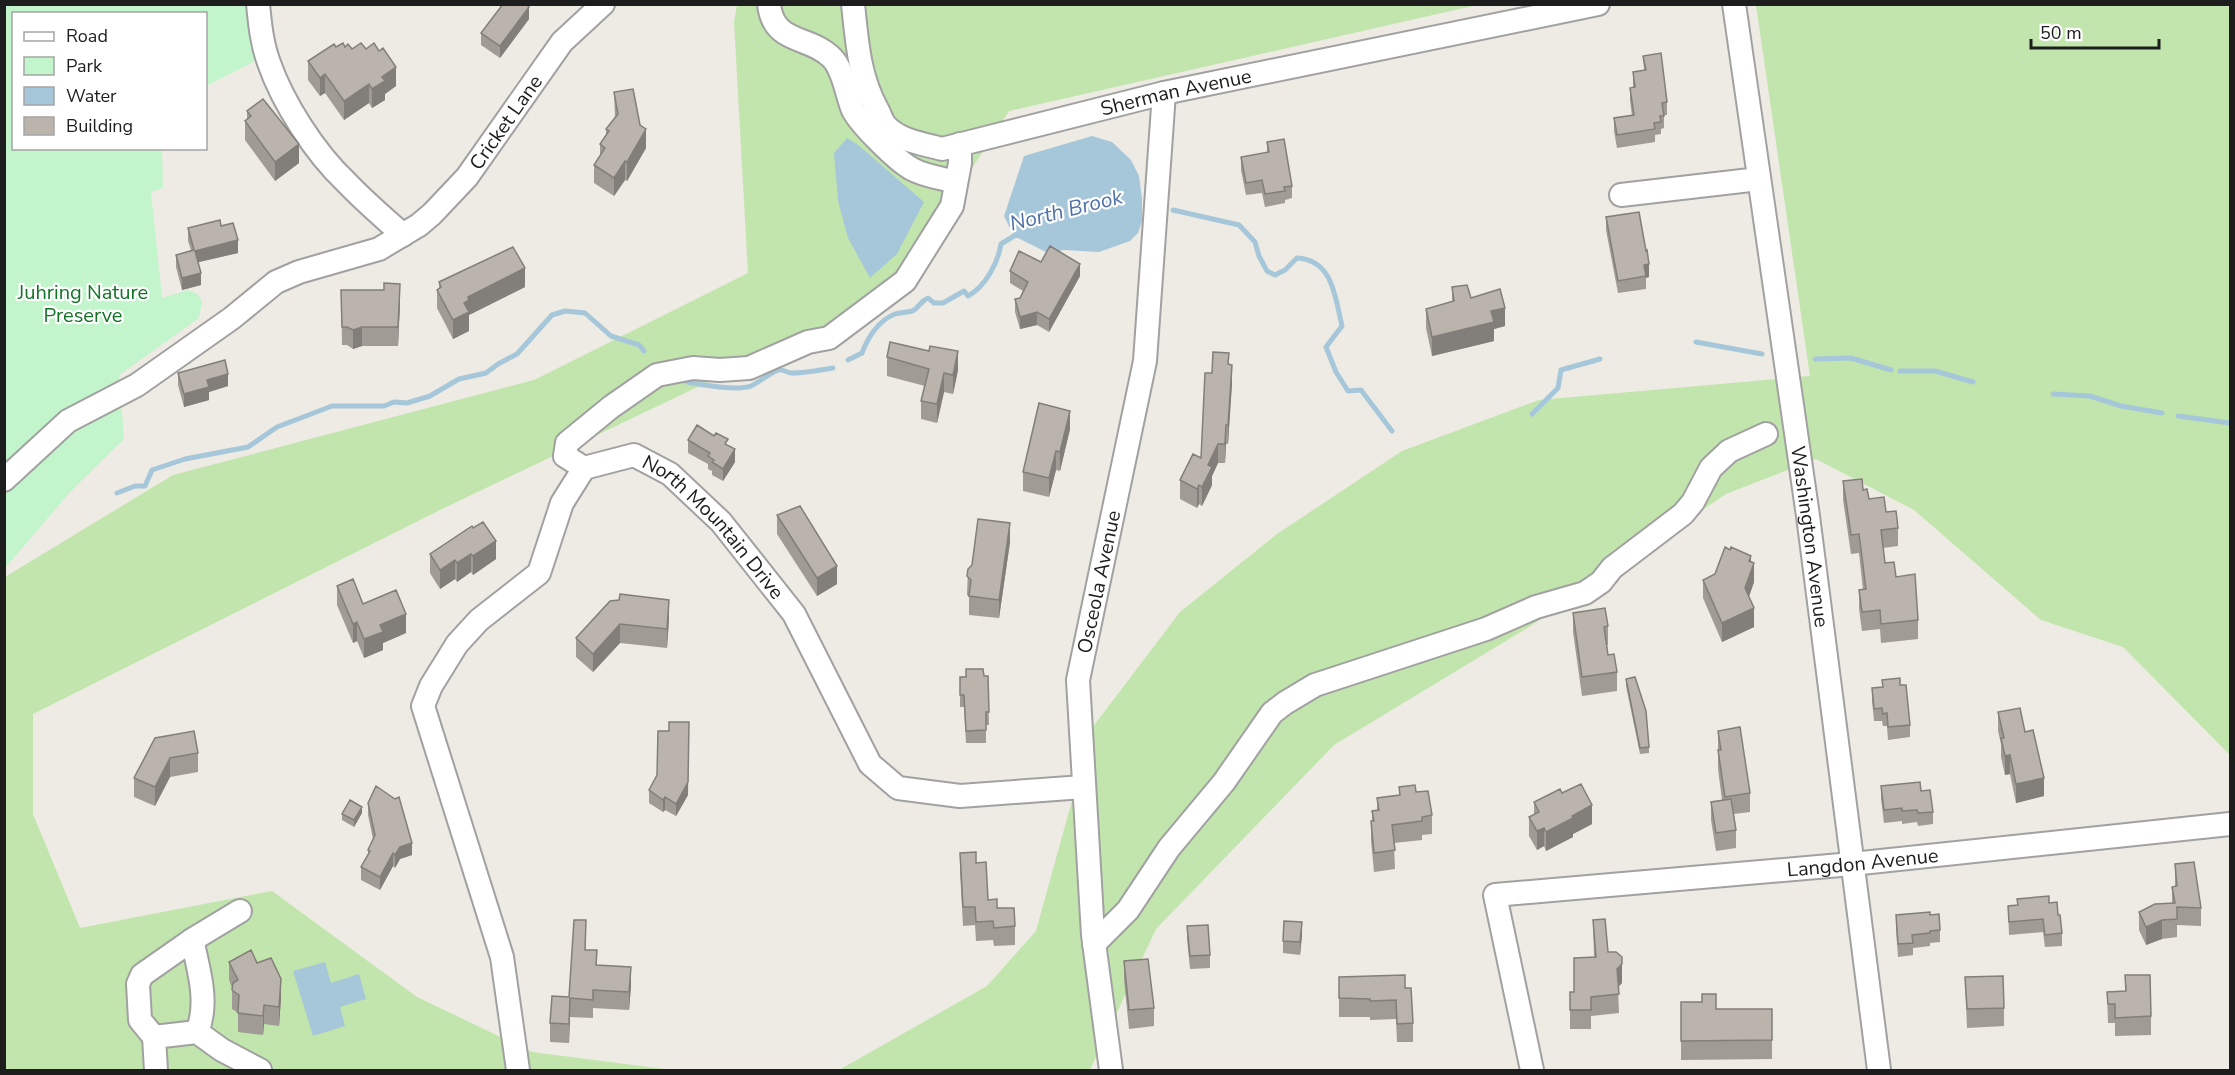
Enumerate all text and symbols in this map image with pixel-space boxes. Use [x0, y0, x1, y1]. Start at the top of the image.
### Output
legend [12, 12, 207, 150]
scale bar [2031, 12, 2158, 50]
text: 50 m [2040, 21, 2082, 45]
text: Road [66, 24, 108, 48]
text: Park [66, 54, 103, 78]
street label: Sherman Avenue [1098, 62, 1254, 122]
street label: Cricket Lane [463, 69, 549, 175]
text: Water [66, 84, 117, 108]
text: Building [66, 114, 133, 138]
water label: North Brook [1007, 182, 1126, 238]
park label: Juhring Nature Preserve [17, 279, 148, 329]
street label: Washington Avenue [1784, 444, 1835, 629]
street label: North Mountain Drive [637, 449, 790, 605]
street label: Osceola Avenue [1071, 508, 1127, 656]
street label: Langdon Avenue [1786, 842, 1940, 884]

